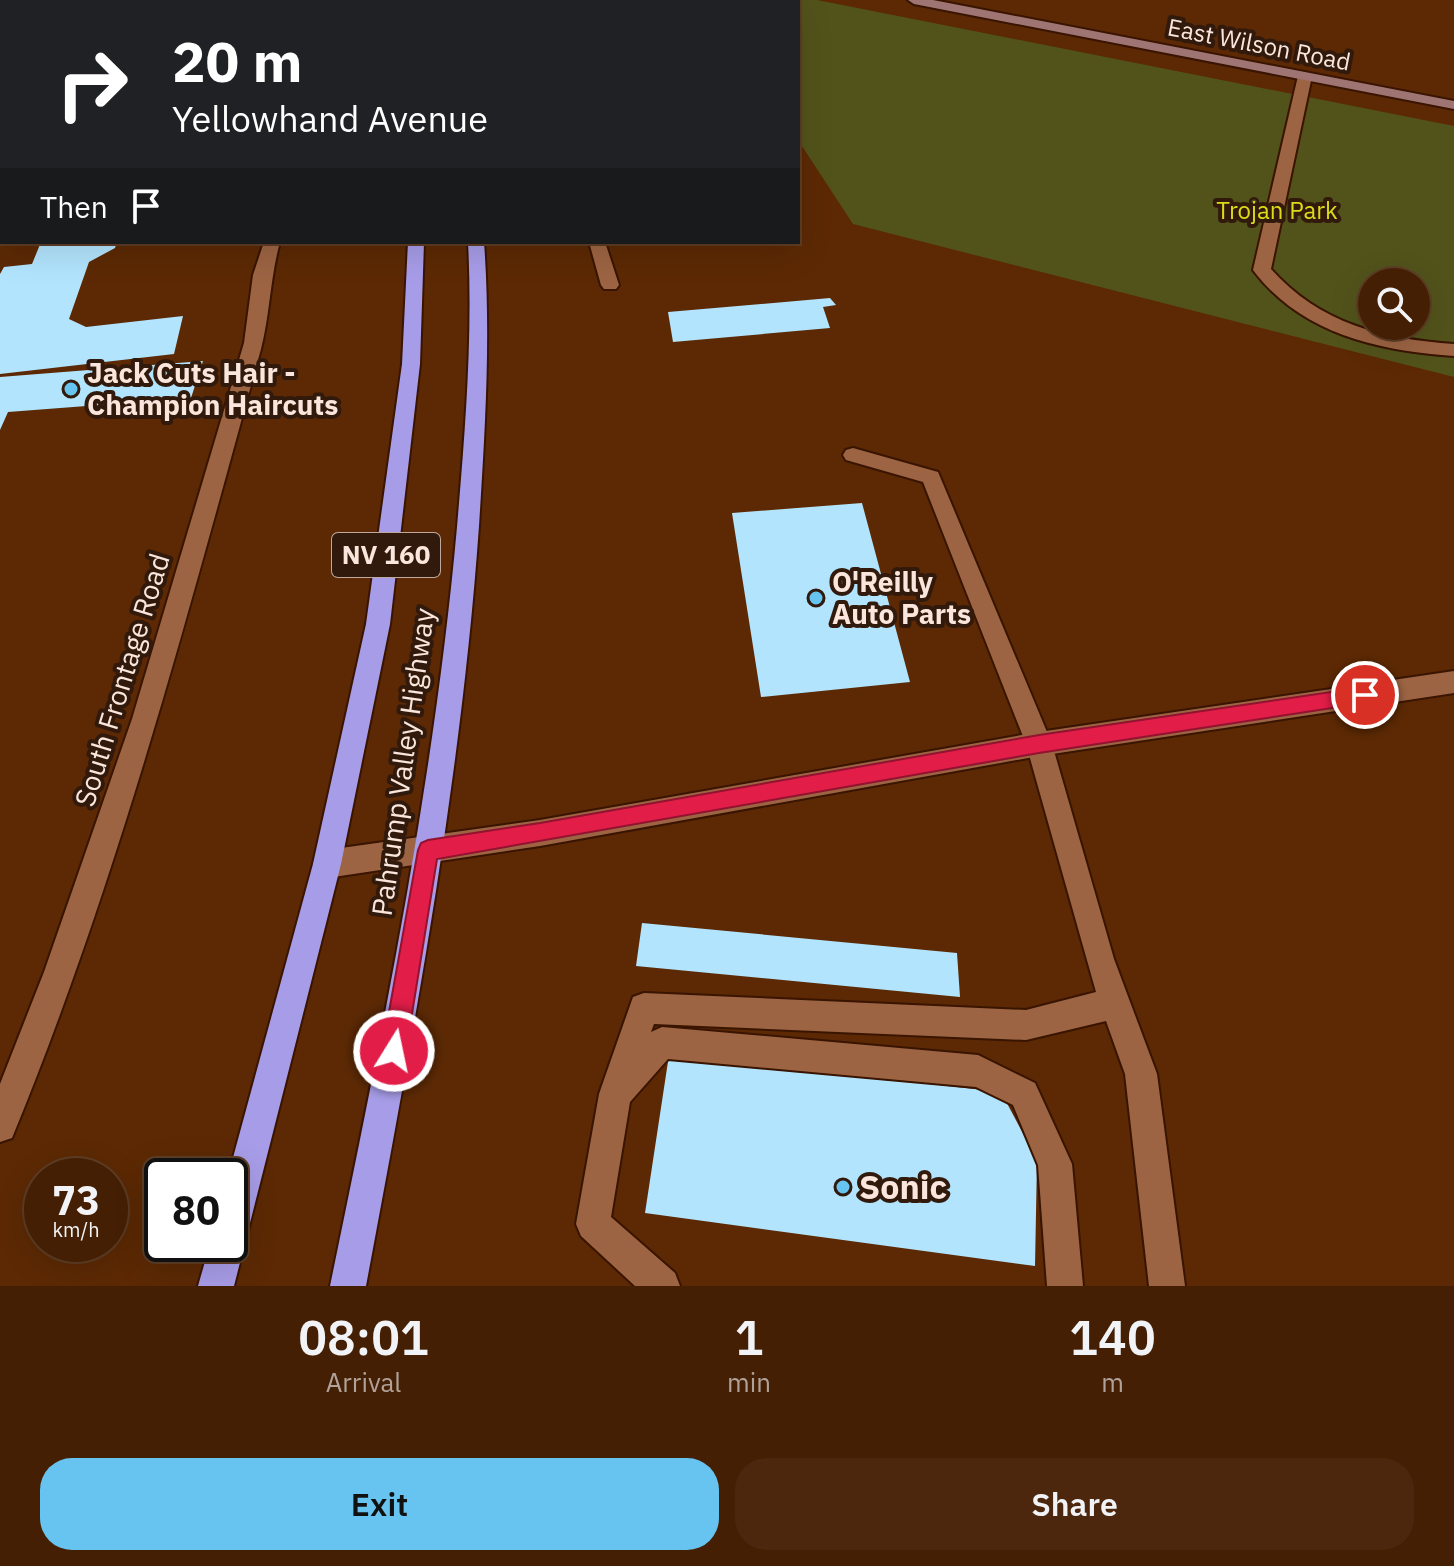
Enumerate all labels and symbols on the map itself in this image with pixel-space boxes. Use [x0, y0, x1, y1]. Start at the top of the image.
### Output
street label: East Wilson Road [1165, 11, 1354, 77]
park label: Trojan Park [1216, 194, 1338, 226]
place label: Jack Cuts Hair - Champion Haircuts [87, 354, 338, 423]
marker: Jack Cuts Hair - Champion Haircuts [62, 380, 80, 398]
road number: NV 160 [332, 533, 440, 577]
street label: South Frontage Road [65, 549, 178, 811]
place label: O'Reilly Auto Parts [832, 563, 971, 632]
marker: O'Reilly Auto Parts [807, 589, 825, 607]
street label: Pahrump Valley Highway [363, 606, 442, 918]
pin [1331, 661, 1399, 729]
position arrow [352, 1009, 436, 1093]
speed limit sign: 80 [144, 1158, 248, 1262]
place label: Sonic [859, 1164, 947, 1208]
marker: Sonic [834, 1178, 852, 1196]

